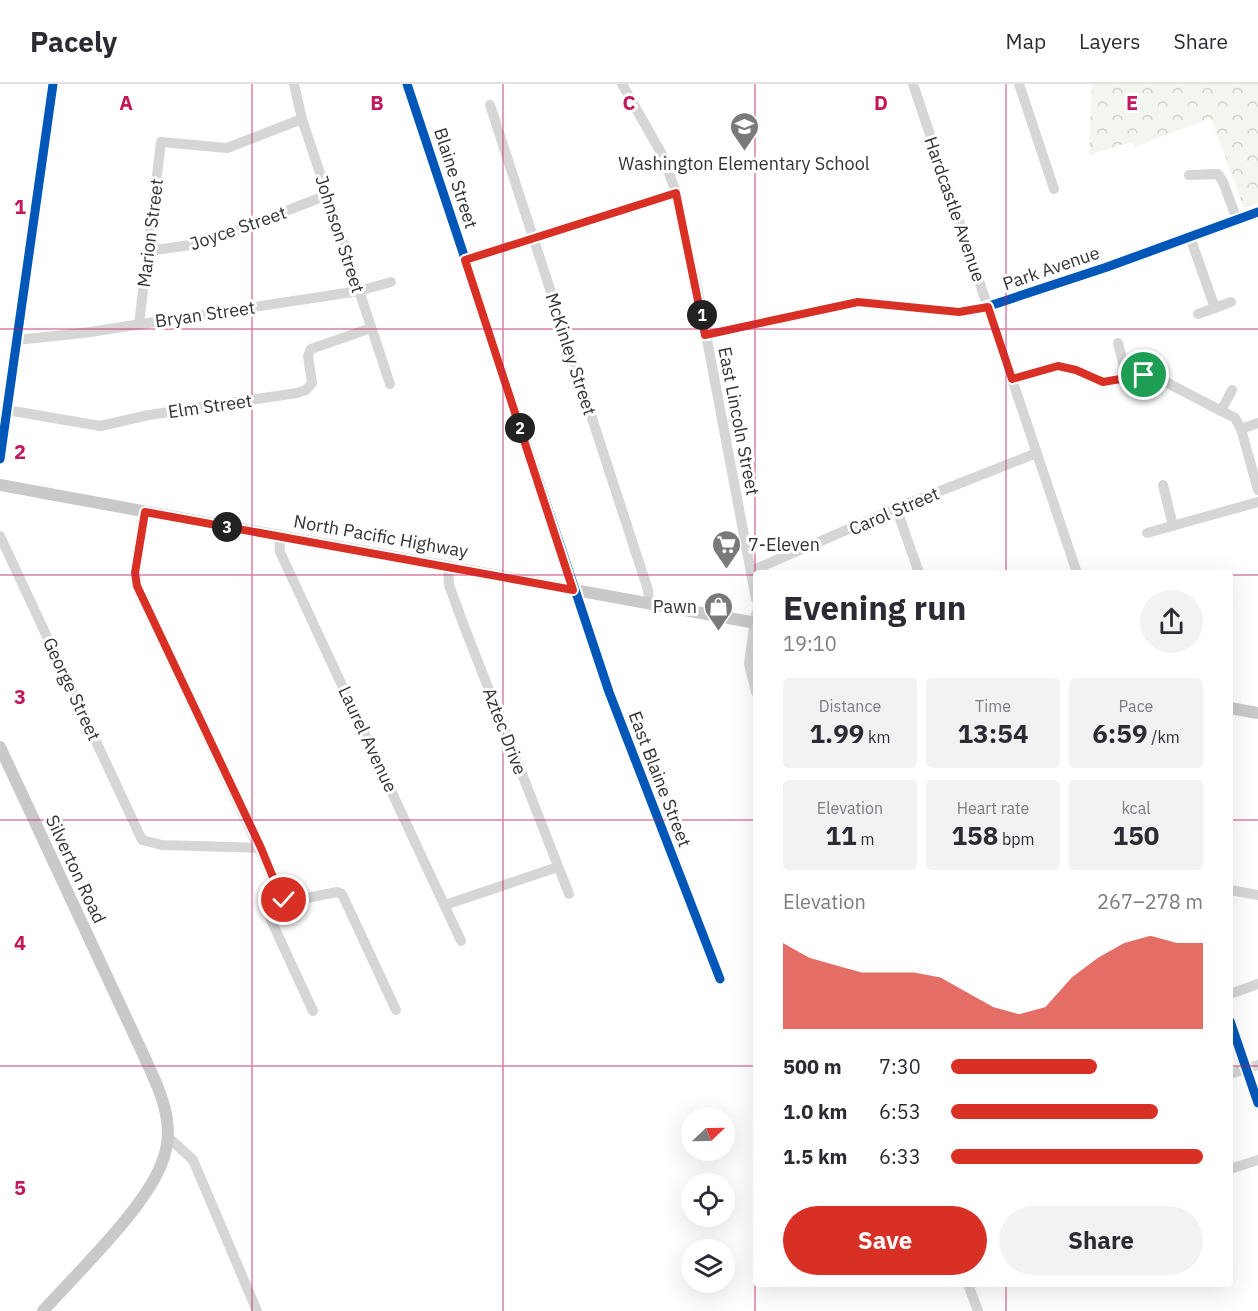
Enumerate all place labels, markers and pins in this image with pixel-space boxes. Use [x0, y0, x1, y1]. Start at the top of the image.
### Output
school or university icon: Washington Elementary School [728, 110, 760, 152]
place label: Washington Elementary School [618, 152, 870, 175]
pin: 1 [687, 300, 717, 330]
pin [1118, 349, 1169, 400]
pin: 2 [505, 413, 535, 443]
pin: 3 [212, 512, 242, 542]
supermarket icon: 7-Eleven [711, 528, 743, 570]
place label: 7-Eleven [748, 533, 820, 556]
shop icon: Pawn [702, 590, 734, 632]
place label: Pawn [653, 595, 697, 618]
pin [258, 874, 309, 925]

